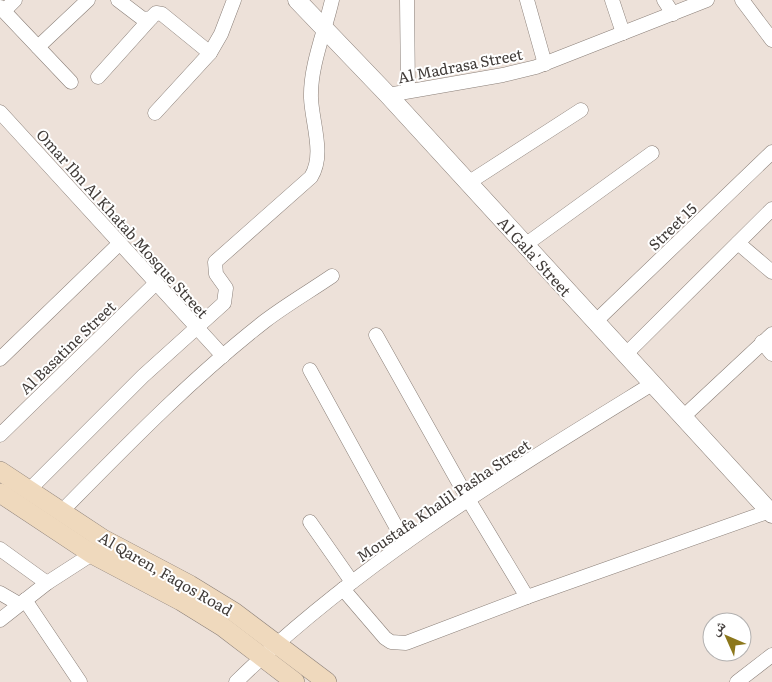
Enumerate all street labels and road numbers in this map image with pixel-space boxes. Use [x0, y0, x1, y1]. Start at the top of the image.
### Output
street label: Al Madrasa Street [396, 42, 524, 88]
street label: Omar Ibn Al Khatab Mosque Street [32, 123, 214, 323]
street label: Street 15 [643, 197, 702, 255]
street label: Al Gala' Street [493, 211, 577, 301]
street label: Al Basatine Street [14, 295, 120, 399]
street label: Moustafa Khalil Pasha Street [351, 433, 535, 567]
street label: Al Qaren, Faqos Road [95, 525, 237, 621]

